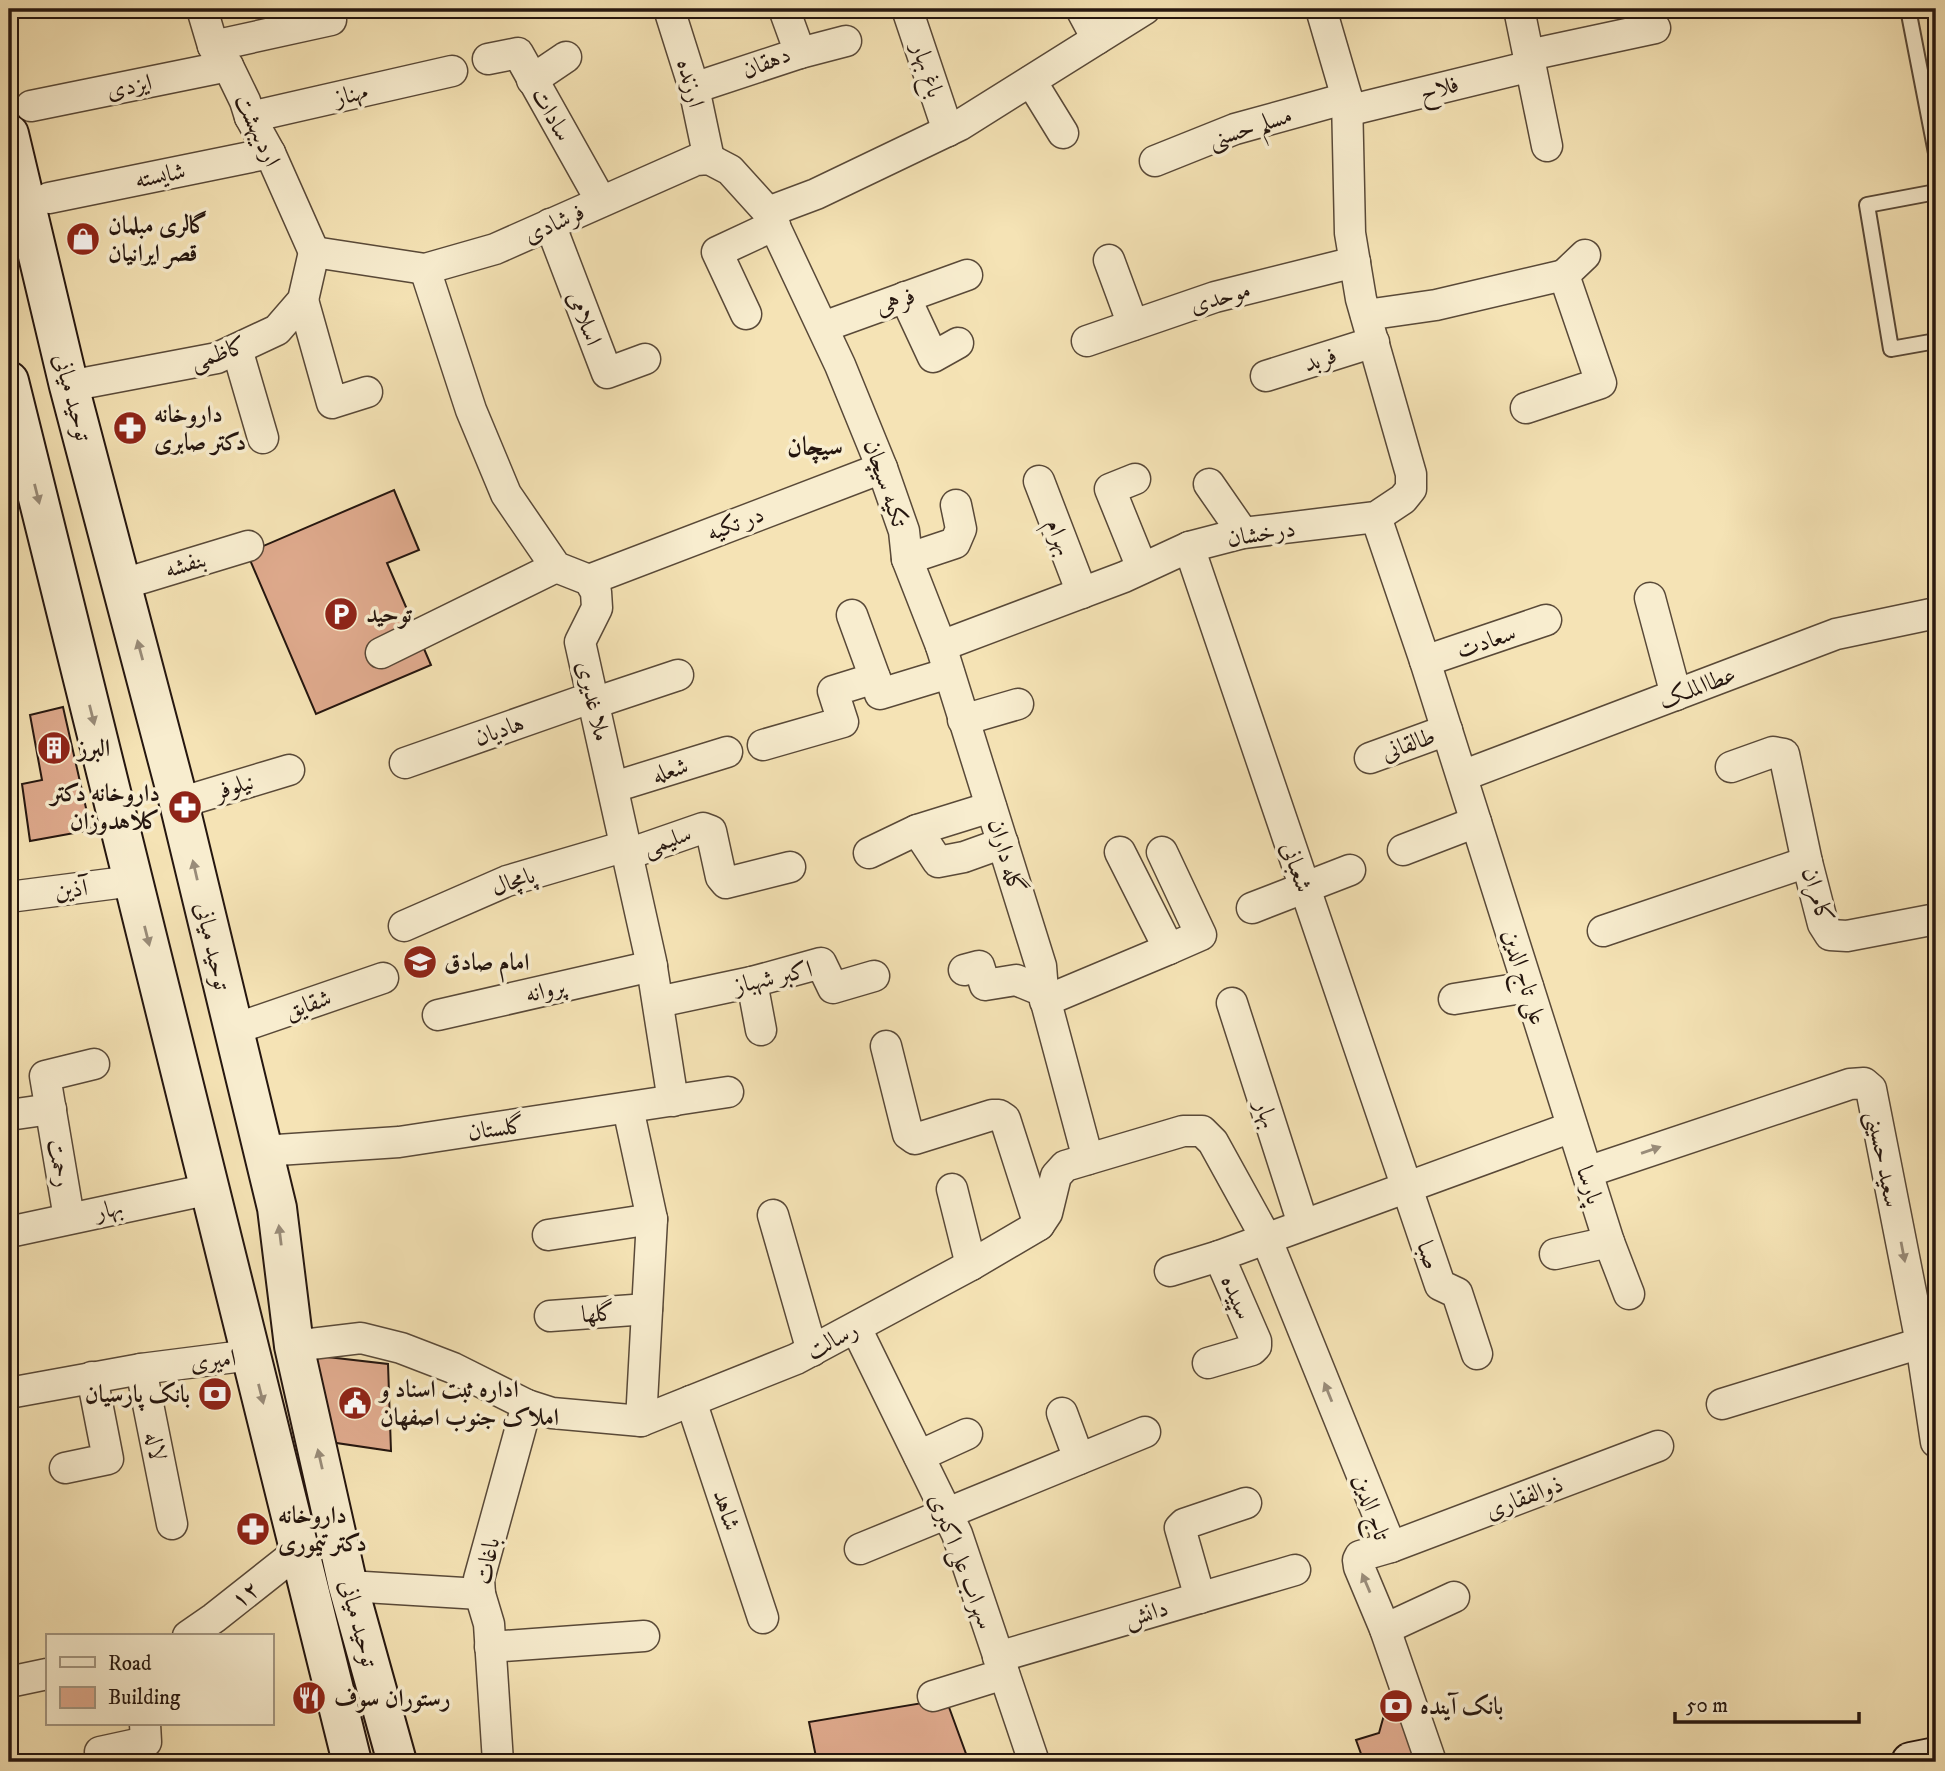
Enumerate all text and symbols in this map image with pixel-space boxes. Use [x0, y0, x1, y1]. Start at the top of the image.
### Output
street label: باغ بهار [900, 37, 950, 103]
street label: دهقان [738, 40, 795, 86]
street label: ارزنده [669, 56, 711, 111]
street label: ایزدی [104, 68, 155, 106]
street label: فلاح [1416, 70, 1463, 113]
street label: مهناز [330, 77, 371, 114]
street label: سادات [524, 82, 578, 147]
street label: اردیبهشت [227, 89, 287, 172]
street label: مسلم حسنی [1205, 100, 1299, 163]
street label: شایسته [132, 156, 188, 196]
street label: فرشادی [519, 197, 590, 251]
place label: گالری مبلمان قصر ایرانیان [108, 210, 208, 269]
shop icon: گالری مبلمان قصر ایرانیان [64, 220, 102, 258]
street label: موحدی [1186, 275, 1254, 321]
street label: فرهی [871, 281, 919, 323]
street label: اسلامی [560, 287, 608, 350]
street label: کاظمی [186, 331, 251, 378]
street label: فربد [1300, 341, 1341, 379]
street label: توحید میانی [46, 350, 98, 445]
place label: داروخانه دکتر صابری [154, 400, 246, 458]
pharmacy icon: داروخانه دکتر صابری [111, 409, 149, 447]
district label: سیچان [787, 431, 843, 464]
street label: تکیه سیچان [856, 436, 914, 531]
one-way arrow [32, 483, 43, 505]
street label: در تکیه [702, 499, 768, 549]
street label: درخشان [1225, 514, 1298, 554]
street label: بهرام [1034, 515, 1080, 562]
street label: بنفشه [161, 545, 210, 585]
parking icon: توحید [322, 595, 360, 633]
place label: توحید [366, 600, 413, 630]
street label: سعادت [1453, 618, 1520, 666]
one-way arrow [134, 639, 145, 661]
street label: ملا غدیری [569, 658, 617, 744]
street label: عطاالملک [1655, 660, 1740, 716]
one-way arrow [87, 704, 98, 726]
street label: هادیان [470, 708, 528, 753]
street label: طالقانی [1377, 721, 1440, 769]
building icon: البرز [35, 729, 73, 767]
place label: البرز [75, 734, 110, 764]
street label: شعله [648, 751, 692, 791]
street label: نیلوفر [208, 767, 258, 808]
place label: داروخانه دکتر کلاهدوزان [48, 779, 160, 837]
pharmacy icon: داروخانه دکتر کلاهدوزان [166, 788, 204, 826]
street label: گله داران [980, 815, 1033, 898]
street label: سلیمی [639, 819, 696, 864]
street label: شعبانی [1274, 838, 1319, 897]
one-way arrow [189, 859, 200, 881]
street label: پامچال [487, 860, 541, 904]
street label: کامران [1793, 864, 1840, 927]
street label: آذین [53, 873, 92, 907]
street label: توحید میانی [187, 899, 237, 993]
one-way arrow [142, 925, 153, 947]
street label: علی تاج الدین [1490, 926, 1553, 1030]
school or university icon: امام صادق [401, 943, 439, 981]
place label: امام صادق [444, 948, 530, 983]
street label: اکبر شهباز [729, 954, 815, 1002]
street label: پروانه [522, 971, 571, 1010]
street label: شقایق [281, 983, 336, 1027]
street label: بهار [1247, 1095, 1285, 1132]
street label: گلستان [465, 1109, 527, 1148]
street label: سعید حسینی [1858, 1109, 1907, 1210]
street label: رحمت [40, 1137, 78, 1190]
one-way arrow [1641, 1145, 1662, 1155]
street label: پارسا [1568, 1162, 1610, 1210]
street label: بهار [91, 1192, 126, 1228]
one-way arrow [274, 1224, 285, 1246]
street label: صبا [1409, 1237, 1447, 1273]
one-way arrow [1897, 1241, 1908, 1263]
street label: سپیده [1212, 1271, 1259, 1325]
street label: گلها [580, 1297, 616, 1330]
street label: رسالت [802, 1315, 863, 1367]
street label: امیری [188, 1343, 238, 1379]
bank icon: بانک پارسیان [196, 1375, 234, 1413]
place label: اداره ثبت اسناد و املاک جنوب اصفهان [377, 1375, 559, 1433]
place label: بانک پارسیان [85, 1380, 190, 1412]
one-way arrow [1322, 1382, 1333, 1403]
one-way arrow [256, 1384, 267, 1406]
public building icon: اداره ثبت اسناد و املاک جنوب اصفهان [336, 1384, 374, 1422]
street label: لاله [138, 1429, 172, 1463]
one-way arrow [314, 1448, 325, 1470]
street label: ذوالفقاری [1481, 1469, 1568, 1527]
street label: تاج الدین [1341, 1470, 1397, 1547]
street label: شاهد [705, 1486, 747, 1535]
street label: سهراب علی اکبری [920, 1489, 1001, 1634]
place label: داروخانه دکتر تیموری [278, 1501, 367, 1559]
pharmacy icon: داروخانه دکتر تیموری [234, 1510, 272, 1548]
street label: باغات [469, 1535, 507, 1587]
one-way arrow [1360, 1572, 1371, 1593]
street label: ۱۲ [225, 1574, 266, 1615]
street label: توحید میانی [332, 1576, 384, 1671]
street label: دانش [1121, 1593, 1172, 1634]
legend [46, 1634, 273, 1726]
text: Road [108, 1651, 152, 1677]
restaurant icon: رستوران سوف [290, 1679, 328, 1717]
scale bar [1675, 1680, 1859, 1724]
place label: رستوران سوف [334, 1684, 451, 1714]
text: Building [108, 1685, 181, 1711]
bank icon: بانک آینده [1377, 1687, 1415, 1725]
place label: بانک آینده [1420, 1692, 1503, 1722]
text: 50 m [1686, 1693, 1728, 1719]

